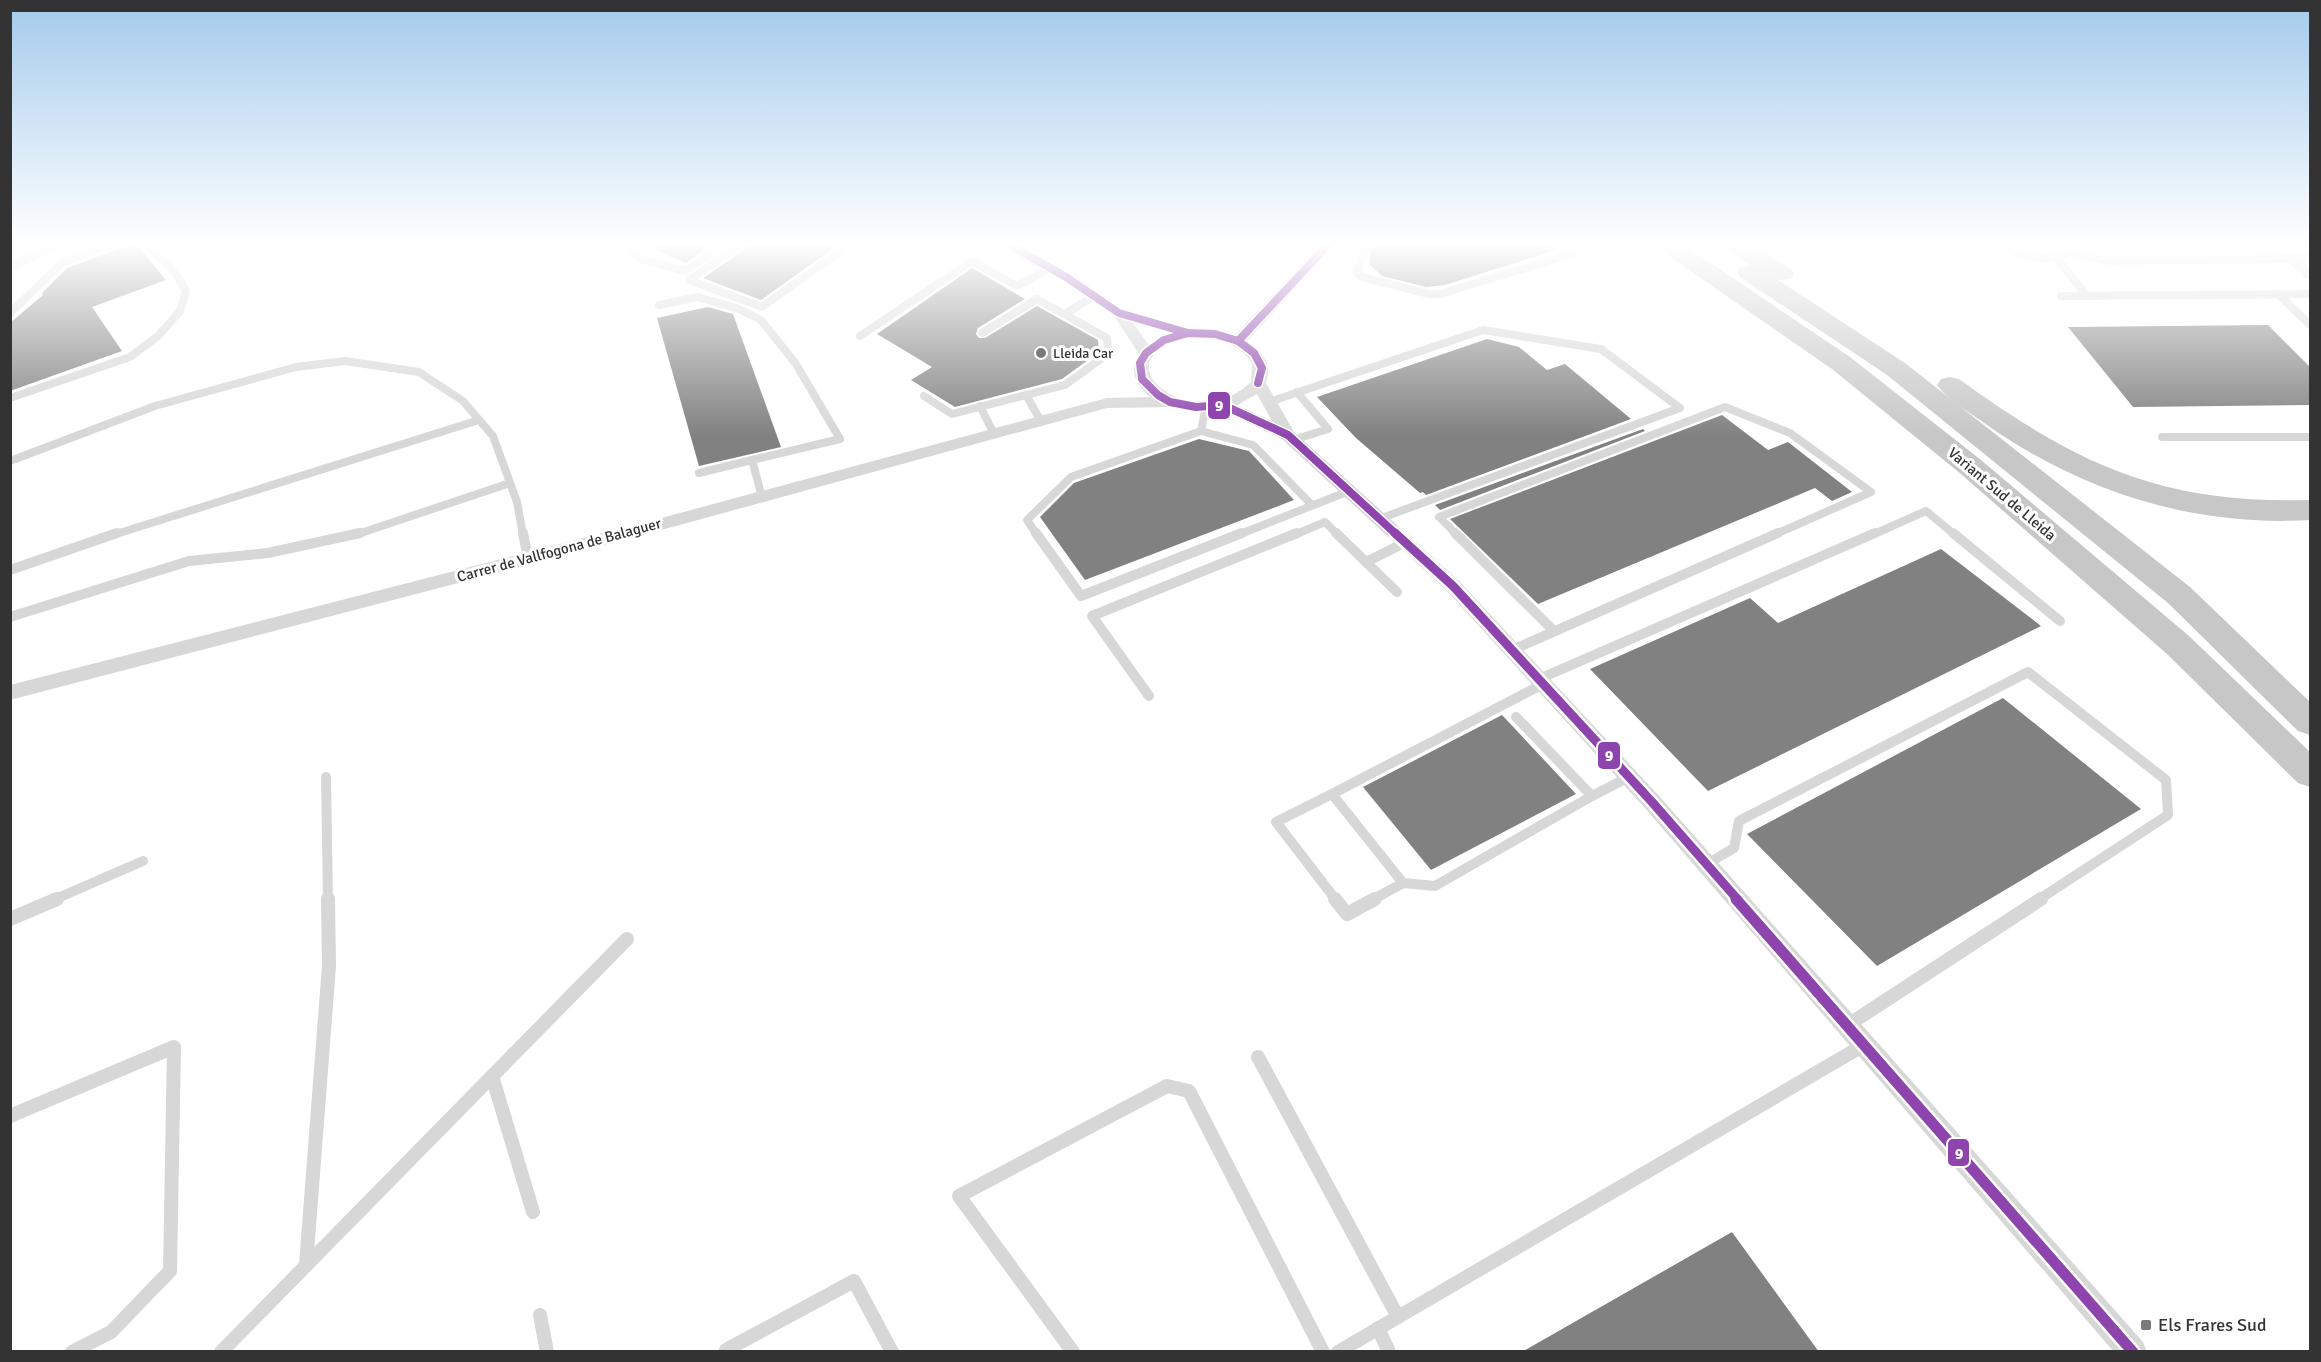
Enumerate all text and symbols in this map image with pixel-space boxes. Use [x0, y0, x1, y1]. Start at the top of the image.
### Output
place label: Lleida Car [1053, 345, 1114, 362]
marker: Lleida Car [1034, 346, 1048, 360]
line badge: 9 [1207, 391, 1231, 420]
text: 9 [1215, 396, 1224, 416]
street label: Variant Sud de Lleida [1944, 444, 2060, 544]
street label: Carrer de Vallfogona de Balaguer [455, 514, 663, 586]
line badge: 9 [1597, 741, 1621, 770]
text: 9 [1605, 746, 1614, 766]
line badge: 9 [1947, 1138, 1970, 1167]
text: 9 [1955, 1144, 1964, 1164]
place label: Els Frares Sud [2158, 1314, 2266, 1336]
marker: Els Frares Sud [2139, 1318, 2153, 1332]

